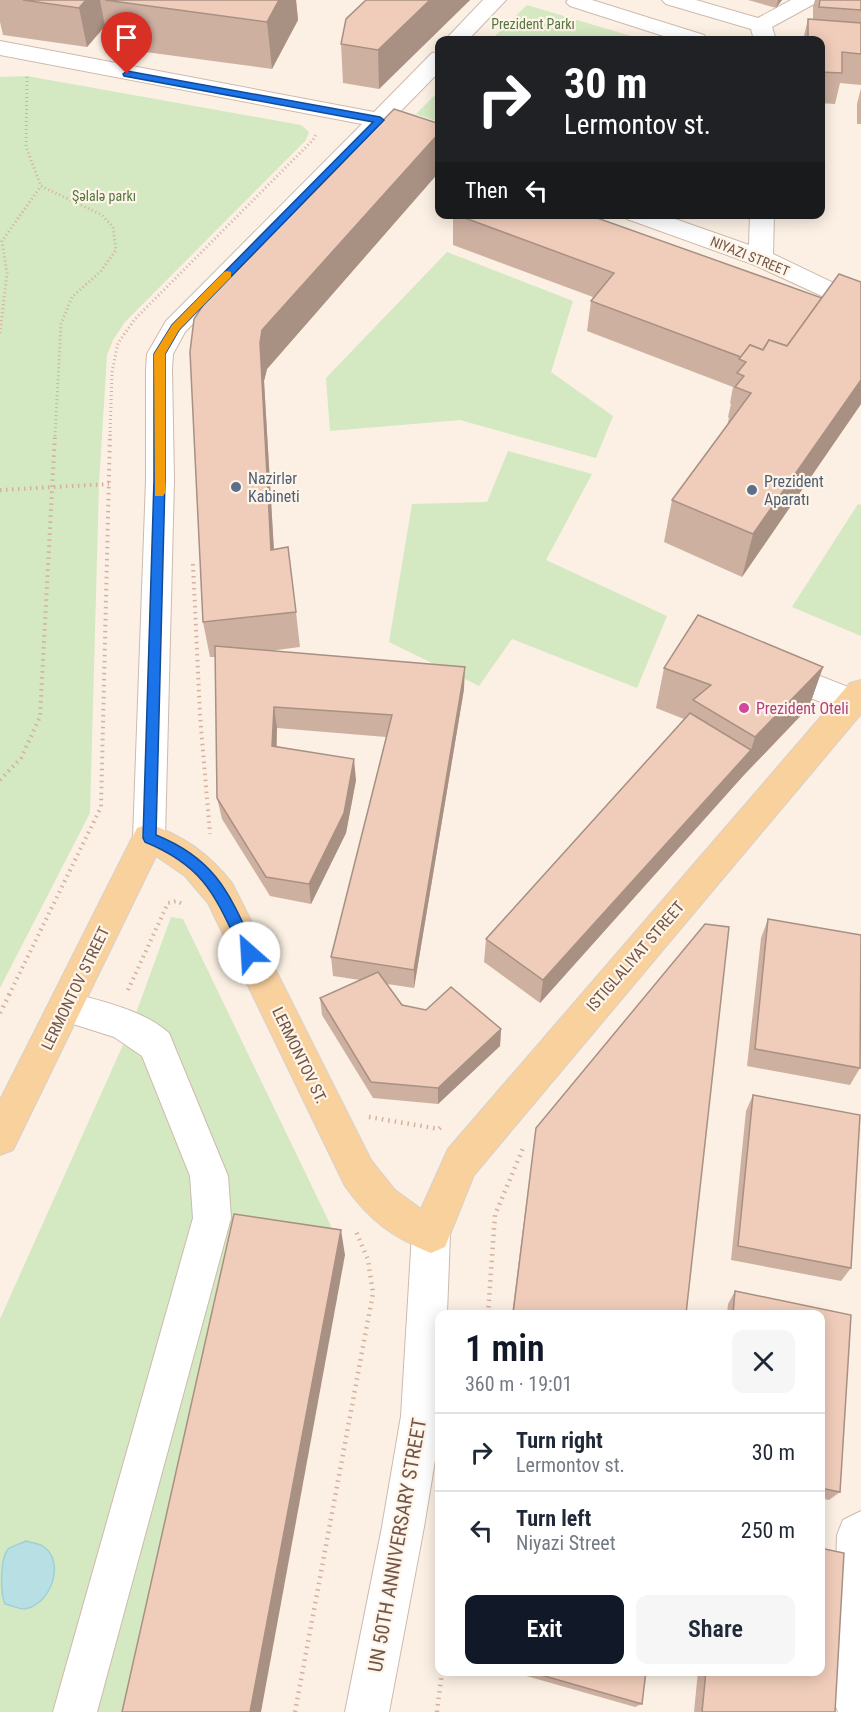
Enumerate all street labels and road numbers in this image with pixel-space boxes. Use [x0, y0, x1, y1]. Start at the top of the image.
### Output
street label: NIYAZI STREET [708, 233, 792, 279]
street label: ISTIGLALIYAT STREET [582, 897, 688, 1015]
street label: LERMONTOV STREET [37, 923, 114, 1053]
street label: LERMONTOV ST. [268, 1004, 331, 1106]
street label: UN 50TH ANNIVERSARY STREET [363, 1416, 431, 1674]

